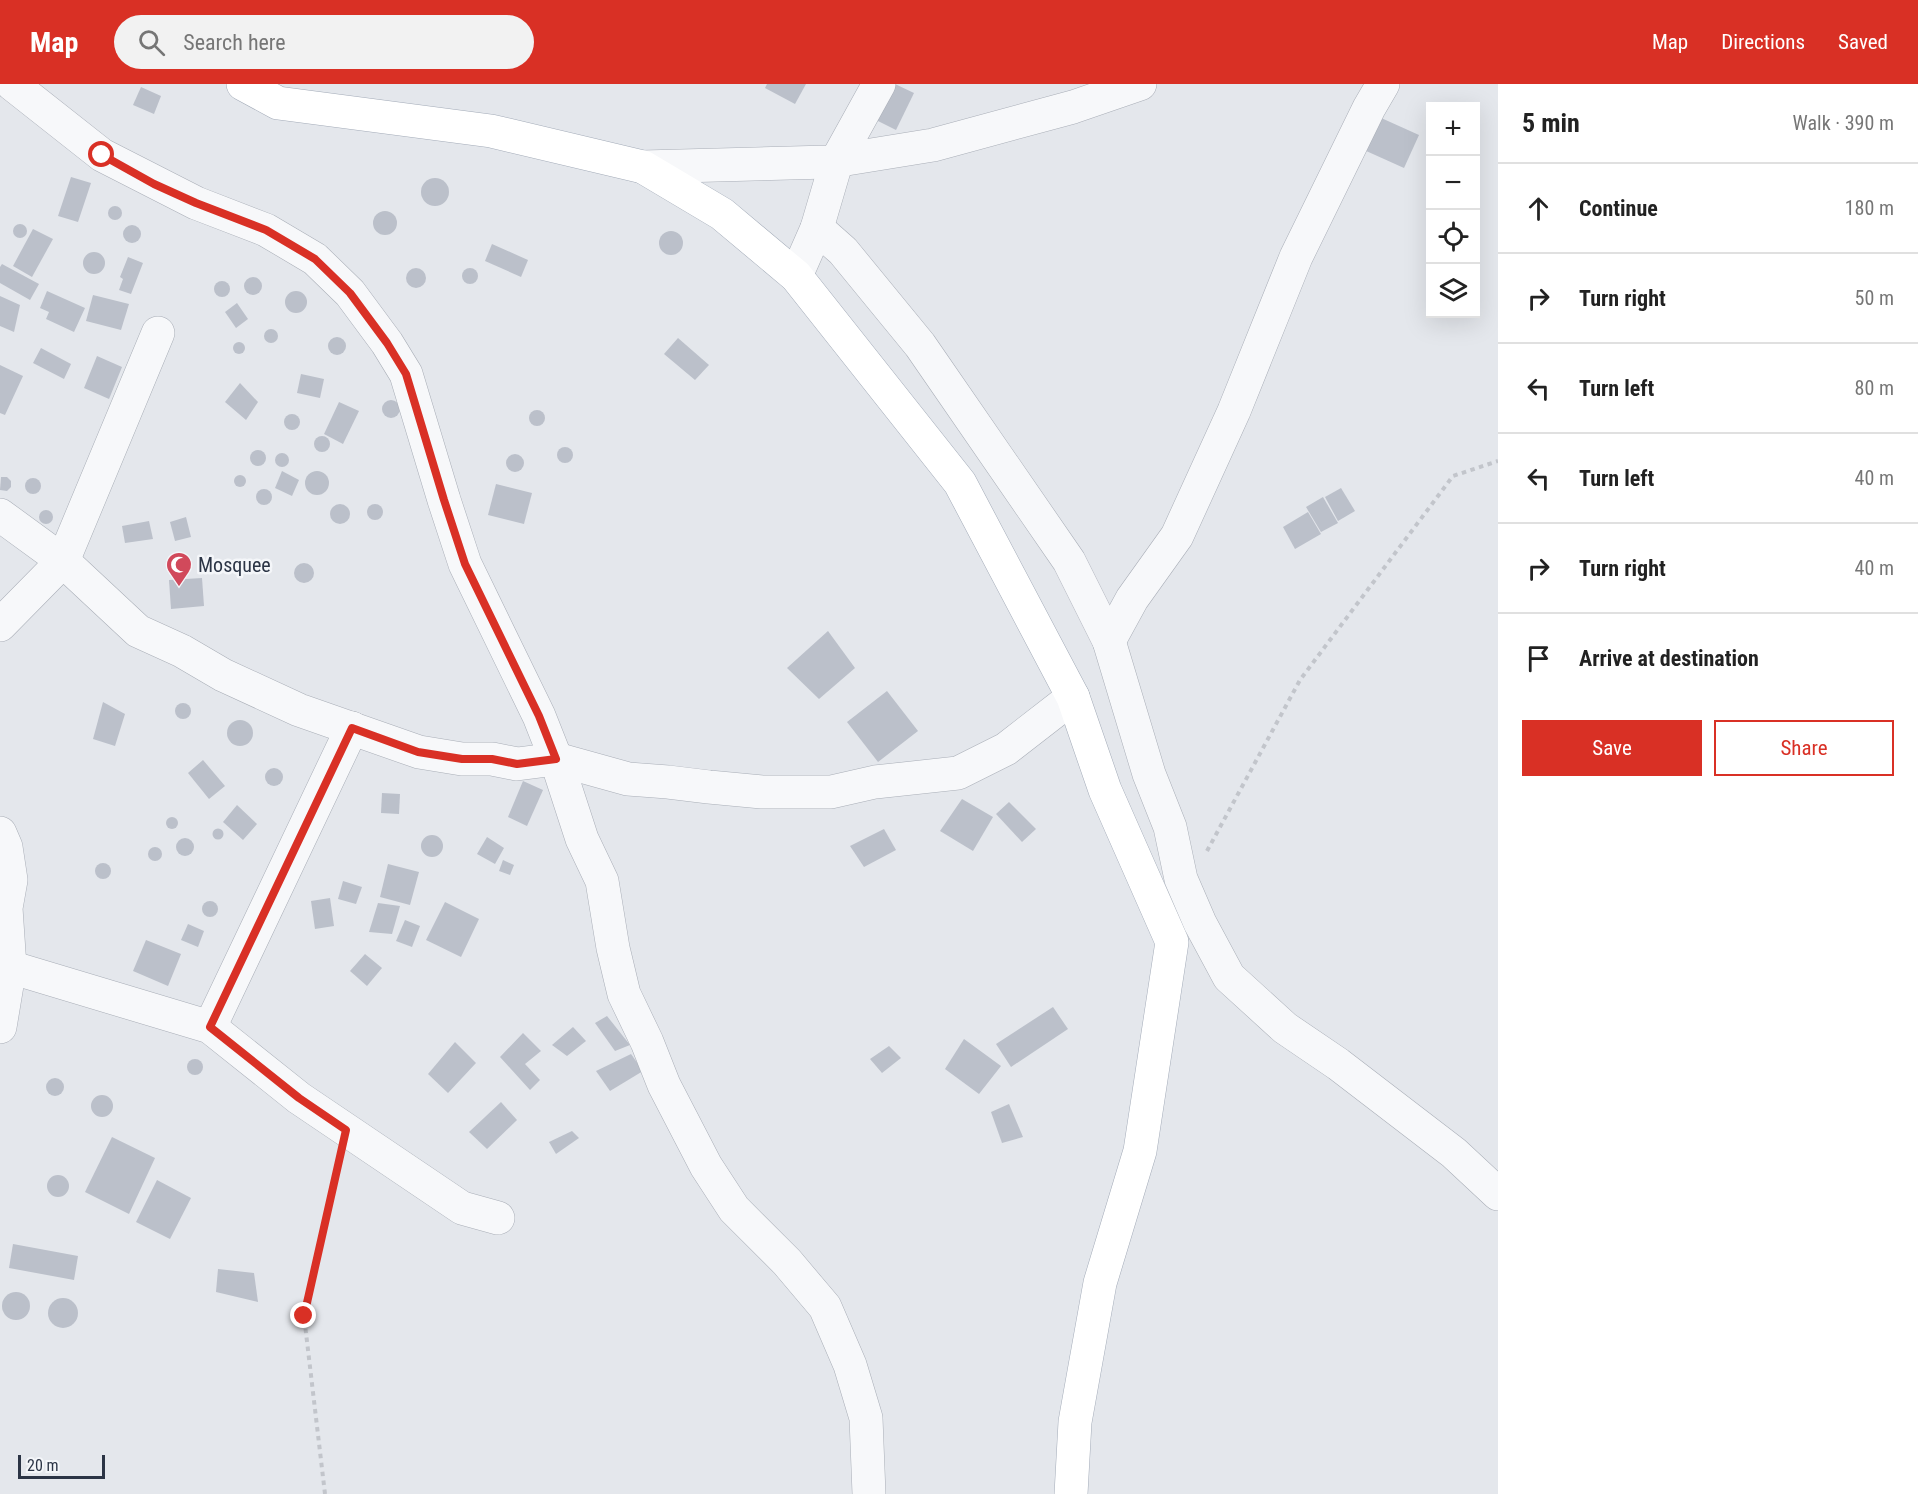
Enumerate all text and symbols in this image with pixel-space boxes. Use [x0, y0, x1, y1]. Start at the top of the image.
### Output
search box [114, 15, 534, 69]
text: Map [30, 26, 78, 59]
icon: search [135, 26, 168, 59]
text: Search here [183, 30, 286, 55]
text: Map [1652, 30, 1688, 54]
text: Directions [1721, 30, 1805, 54]
text: Saved [1838, 30, 1888, 54]
map controls [1426, 102, 1480, 318]
button: + [1426, 102, 1480, 156]
text: 5 min [1522, 108, 1580, 138]
text: Walk · 390 m [1793, 111, 1894, 135]
route start [88, 141, 114, 167]
button: − [1426, 156, 1480, 210]
icon: ahead [1522, 192, 1555, 225]
text: Continue [1579, 196, 1658, 221]
text: 180 m [1845, 196, 1894, 220]
button: locate [1426, 210, 1480, 264]
button: layers [1426, 264, 1480, 318]
icon: right [1522, 282, 1555, 315]
text: Turn right [1579, 286, 1666, 311]
text: 50 m [1855, 286, 1894, 310]
icon: left [1522, 372, 1555, 405]
text: Turn left [1579, 376, 1654, 401]
text: 80 m [1855, 376, 1894, 400]
icon: left [1522, 462, 1555, 495]
text: Turn left [1579, 466, 1654, 491]
text: 40 m [1855, 466, 1894, 490]
mosque icon: Mosquee [164, 550, 194, 588]
icon: right [1522, 552, 1555, 585]
place label: Mosquee [198, 553, 271, 577]
text: Turn right [1579, 556, 1666, 581]
text: 40 m [1855, 556, 1894, 580]
icon: arrive [1522, 642, 1555, 675]
text: Arrive at destination [1579, 646, 1759, 671]
button: Save [1522, 720, 1702, 776]
button: Share [1714, 720, 1894, 776]
route end [290, 1302, 316, 1328]
scale bar [18, 1452, 105, 1480]
text: 20 m [27, 1456, 59, 1475]

